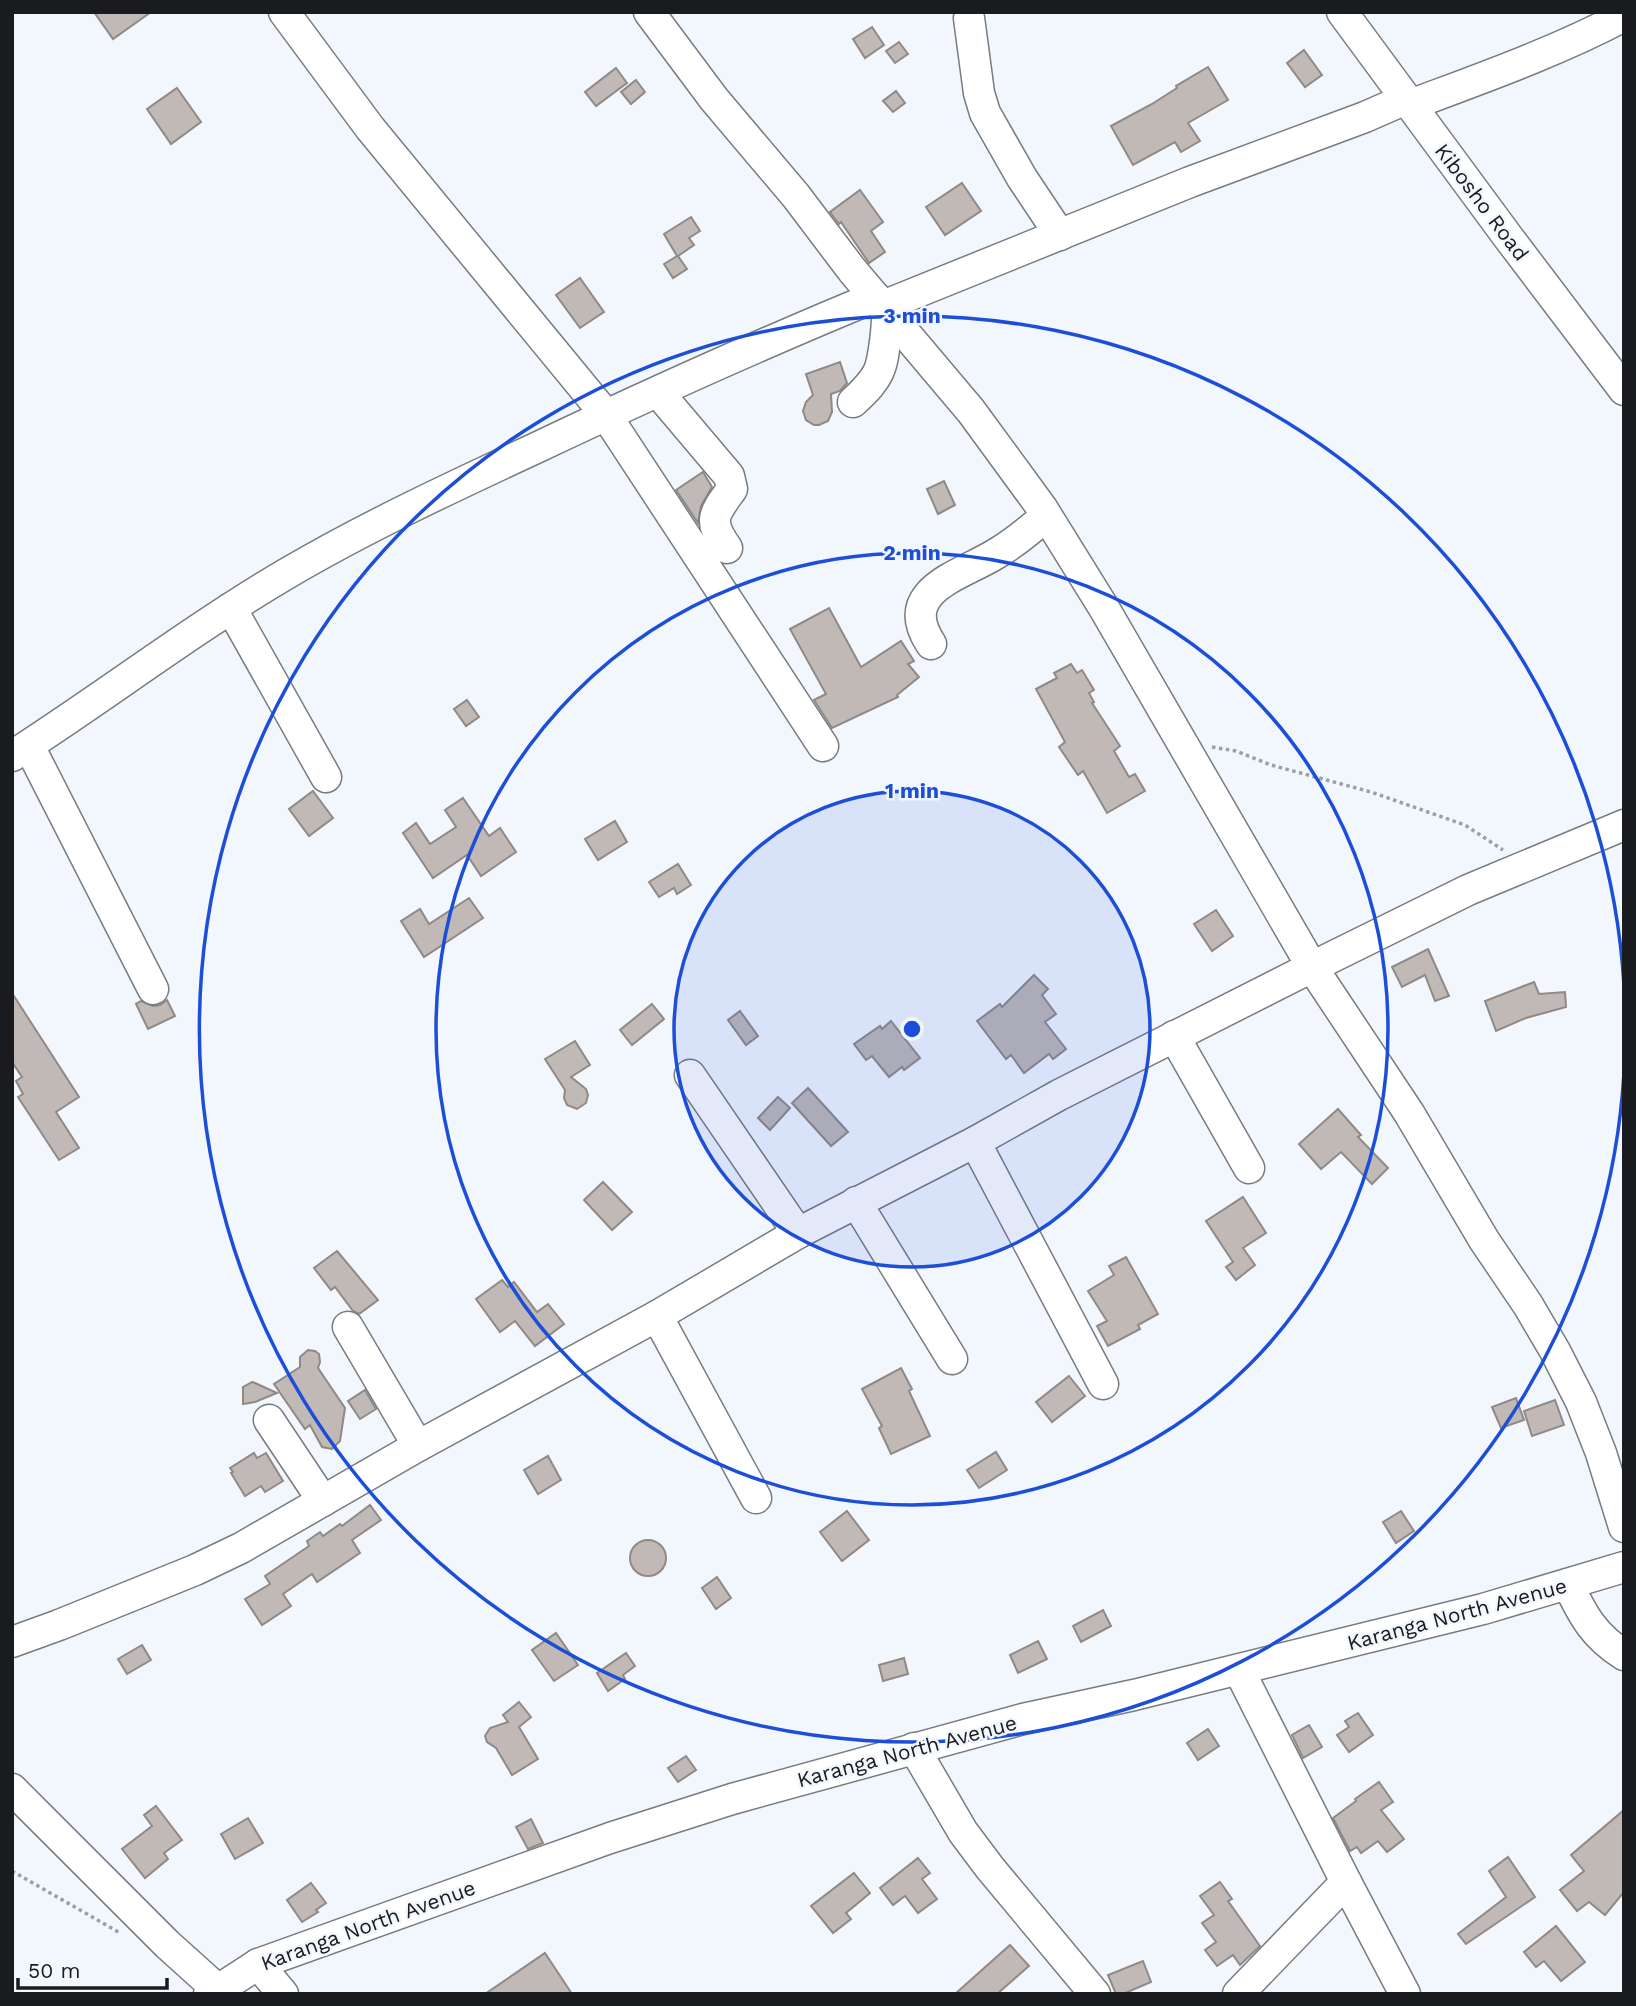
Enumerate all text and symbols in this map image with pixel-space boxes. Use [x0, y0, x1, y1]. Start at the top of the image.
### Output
street label: Kibosho Road [1430, 138, 1534, 266]
text: 3 min [883, 303, 941, 328]
text: 2 min [883, 540, 941, 565]
text: 1 min [885, 778, 939, 803]
centre of rings [900, 1017, 924, 1041]
street label: Karanga North Avenue [1344, 1573, 1570, 1655]
street label: Karanga North Avenue [794, 1710, 1020, 1792]
street label: Karanga North Avenue [257, 1875, 479, 1975]
scale bar [18, 1946, 166, 1990]
text: 50 m [28, 1958, 80, 1983]

